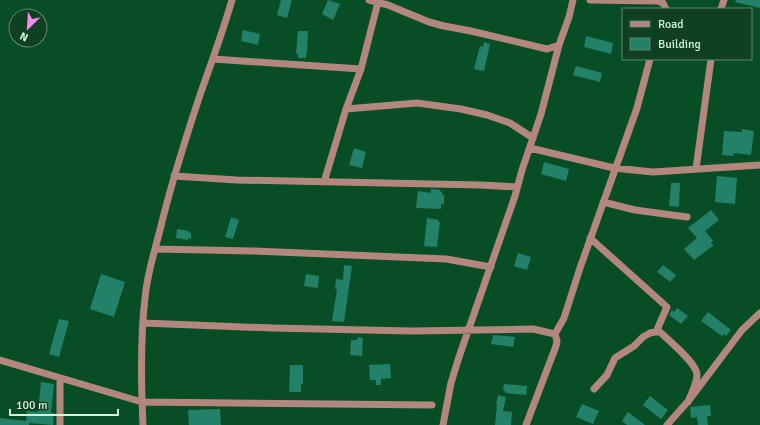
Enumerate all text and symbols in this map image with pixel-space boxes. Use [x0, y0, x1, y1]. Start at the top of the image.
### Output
north arrow [8, 8, 48, 48]
legend [622, 8, 752, 60]
text: Road [658, 17, 684, 32]
text: N [18, 29, 30, 44]
text: Building [658, 37, 701, 52]
scale bar [10, 391, 118, 417]
text: 100 m [16, 398, 48, 413]

